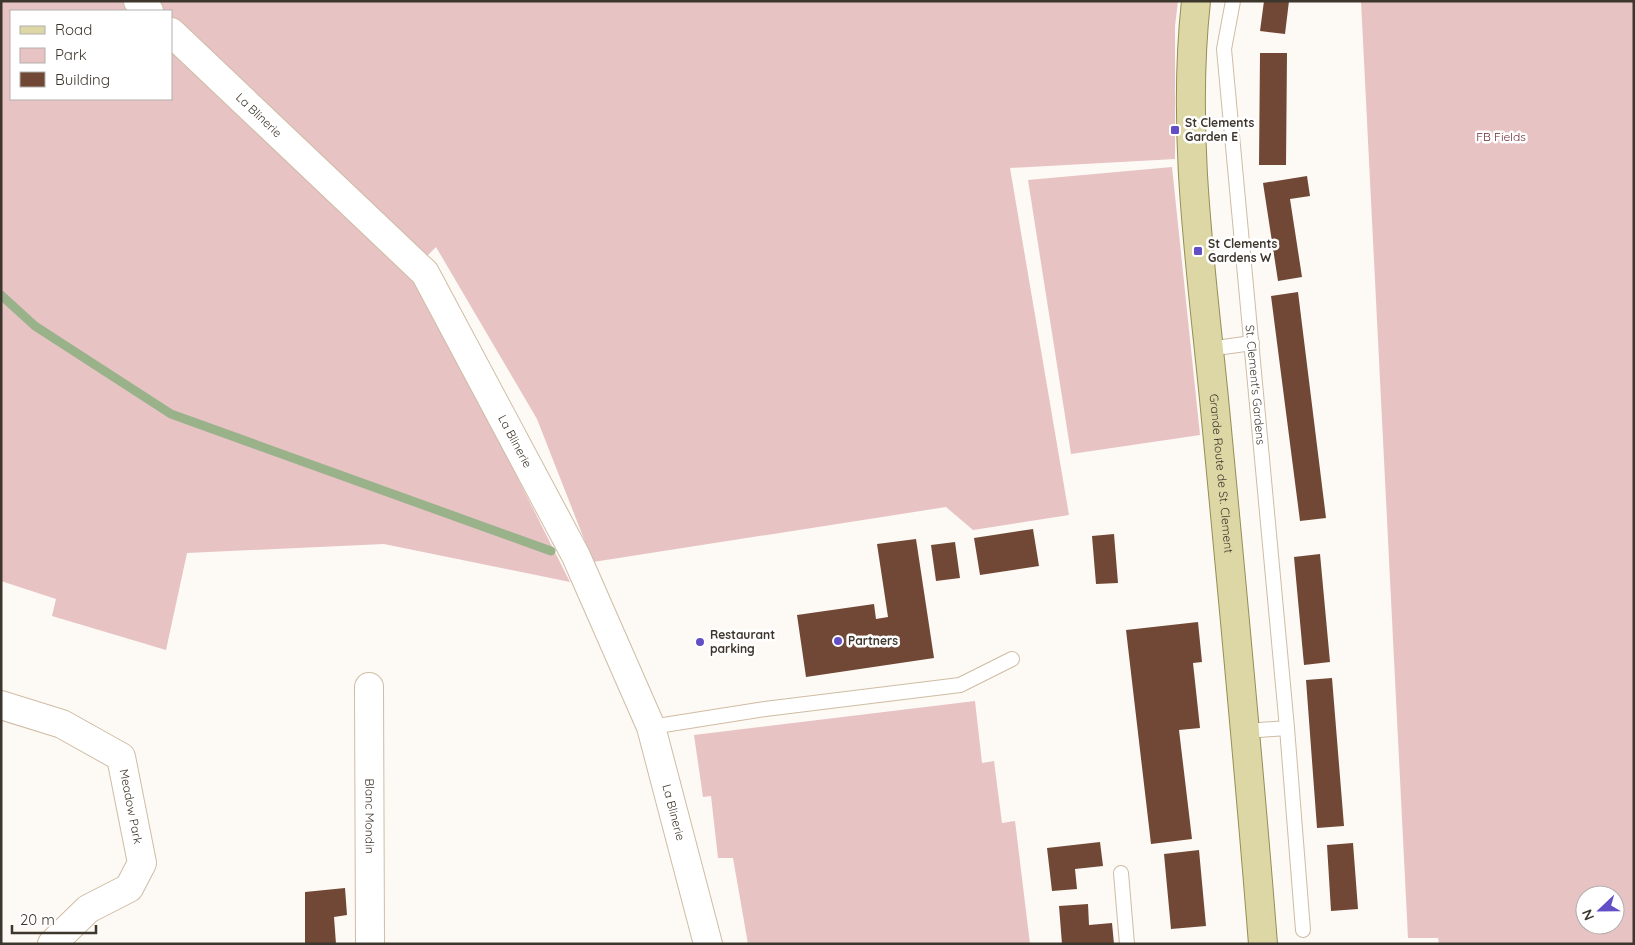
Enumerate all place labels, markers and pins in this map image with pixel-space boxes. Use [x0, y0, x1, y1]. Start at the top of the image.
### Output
place label: St Clements Garden E [1185, 115, 1255, 144]
marker: St Clements Garden E [1169, 124, 1181, 136]
place label: St Clements Gardens W [1208, 236, 1278, 265]
marker: St Clements Gardens W [1192, 245, 1204, 257]
place label: Restaurant parking [710, 627, 775, 656]
place label: Partners [848, 633, 898, 648]
marker: Partners [832, 635, 844, 647]
marker: Restaurant parking [694, 636, 706, 648]

